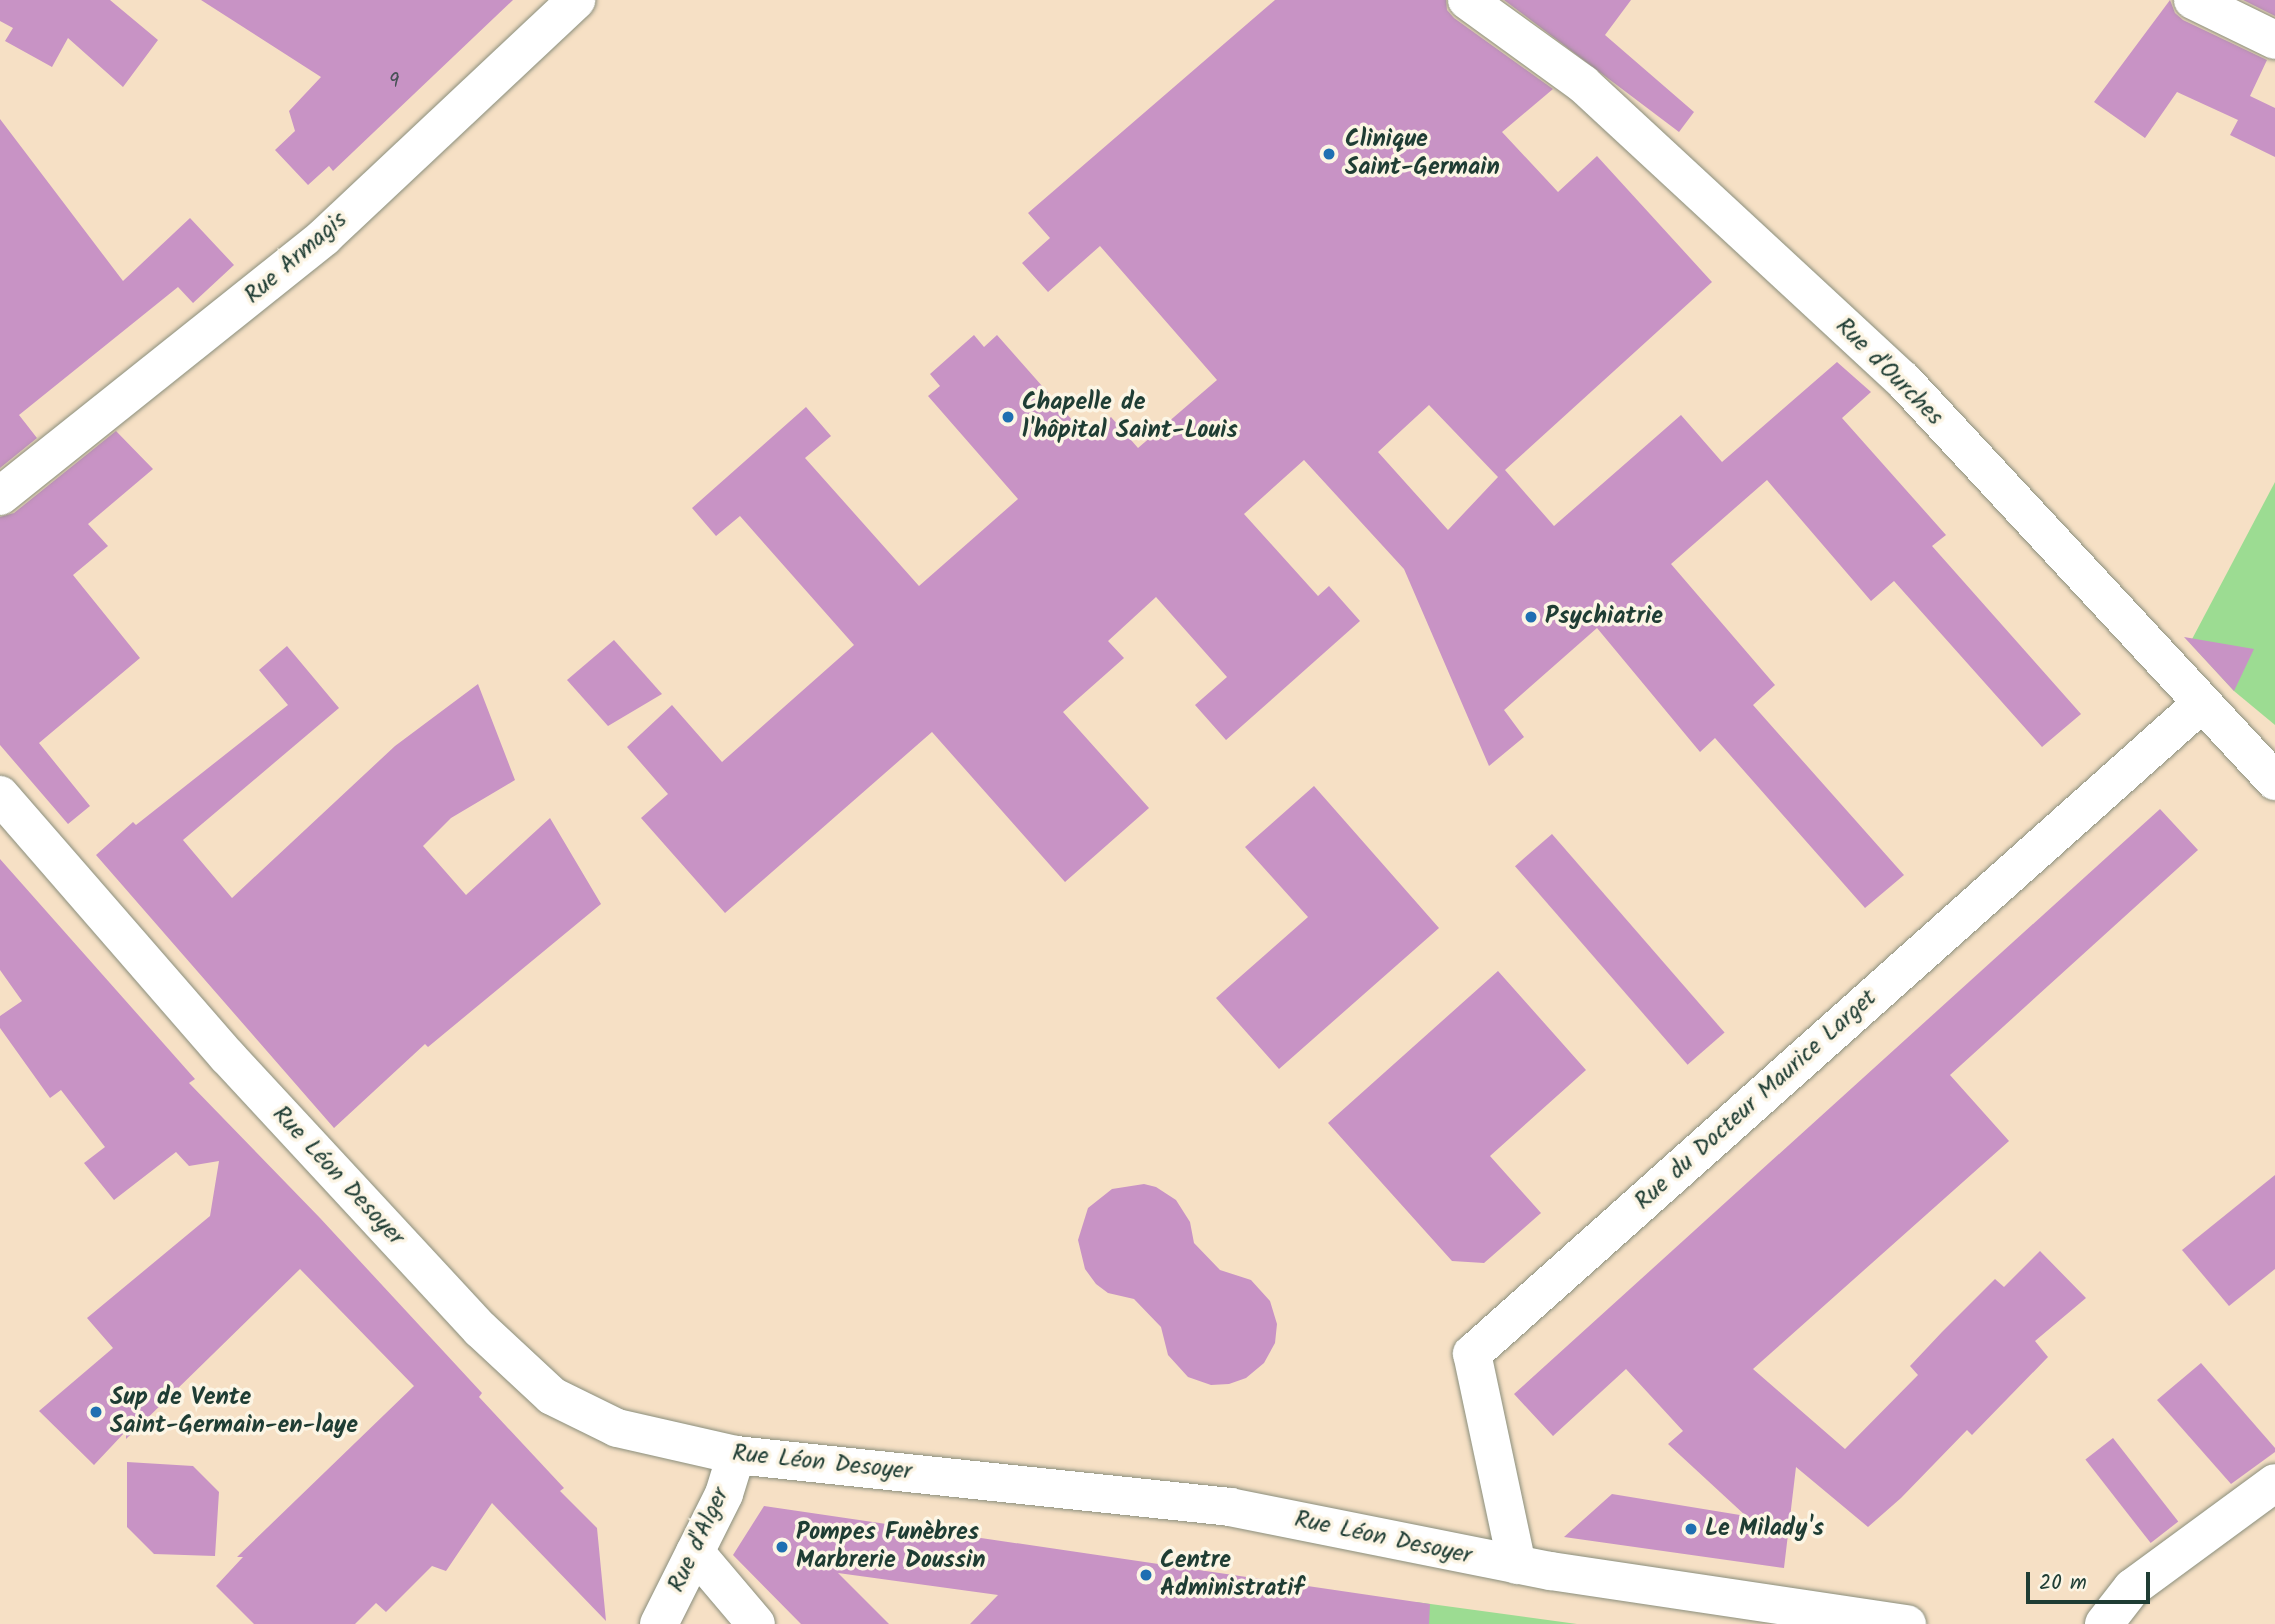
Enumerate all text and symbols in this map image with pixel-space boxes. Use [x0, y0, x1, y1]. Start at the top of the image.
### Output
house number: 9 [389, 69, 399, 95]
place label: Clinique Saint-Germain [1345, 126, 1500, 182]
marker: Clinique Saint-Germain [1319, 144, 1339, 164]
street label: Rue Armagis [239, 206, 353, 310]
street label: Rue d'Ourches [1829, 312, 1949, 432]
place label: Chapelle de l'hôpital Saint-Louis [1022, 389, 1238, 445]
marker: Chapelle de l'hôpital Saint-Louis [1000, 409, 1016, 425]
place label: Psychiatrie [1545, 603, 1663, 631]
marker: Psychiatrie [1523, 609, 1539, 625]
street label: Rue du Docteur Maurice Larget [1629, 984, 1883, 1216]
street label: Rue Léon Desoyer [266, 1100, 410, 1252]
place label: Sup de Vente Saint-Germain-en-laye [110, 1384, 358, 1440]
marker: Sup de Vente Saint-Germain-en-laye [88, 1404, 104, 1420]
street label: Rue Léon Desoyer [731, 1439, 913, 1487]
street label: Rue d'Alger [662, 1483, 736, 1597]
street label: Rue Léon Desoyer [1292, 1505, 1474, 1571]
place label: Le Milady's [1705, 1515, 1824, 1543]
place label: Pompes Funèbres Marbrerie Doussin [796, 1519, 986, 1575]
marker: Le Milady's [1683, 1521, 1699, 1537]
marker: Pompes Funèbres Marbrerie Doussin [774, 1539, 790, 1555]
place label: Centre Administratif [1160, 1547, 1304, 1603]
scale bar [2030, 1558, 2154, 1602]
marker: Centre Administratif [1138, 1567, 1154, 1583]
text: 20 m [2039, 1567, 2087, 1600]

